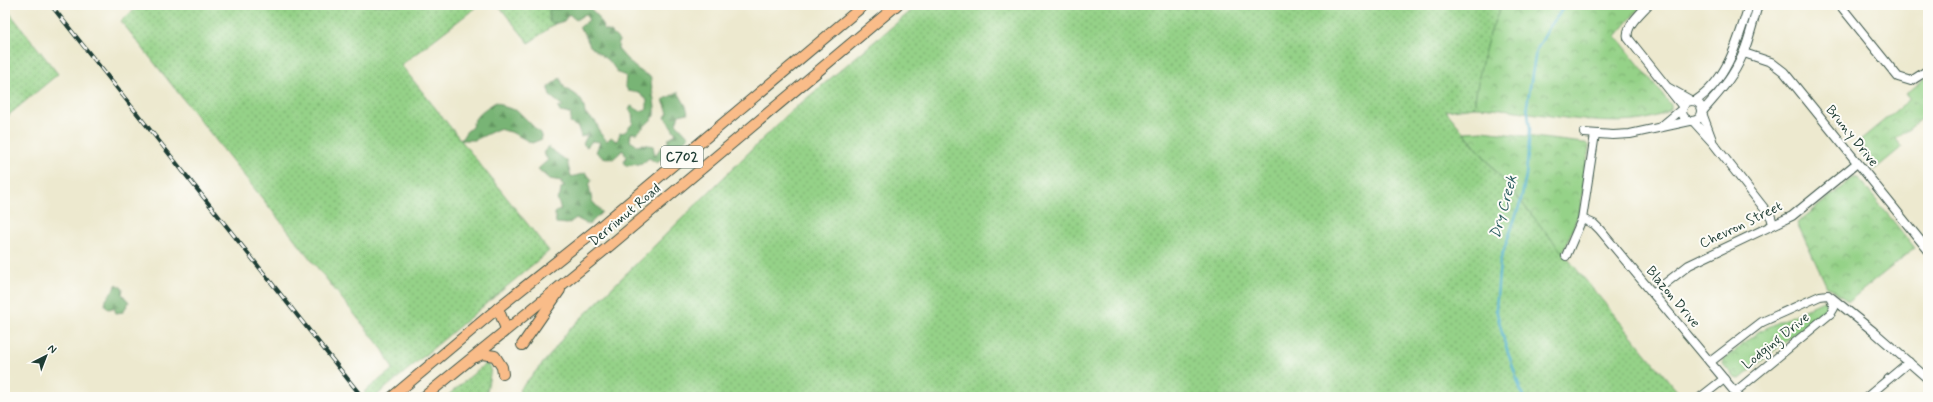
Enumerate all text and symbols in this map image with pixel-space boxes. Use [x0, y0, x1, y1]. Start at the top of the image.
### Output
street label: Bruny Drive [1822, 102, 1882, 170]
road number: C702 [661, 146, 703, 168]
water label: Dry Creek [1485, 172, 1523, 241]
street label: Derrimut Road [585, 180, 665, 250]
street label: Chevron Street [1697, 197, 1785, 253]
street label: Blazon Drive [1642, 262, 1704, 332]
street label: Lodging Drive [1739, 308, 1815, 375]
north arrow [26, 336, 66, 376]
text: N [45, 342, 59, 357]

